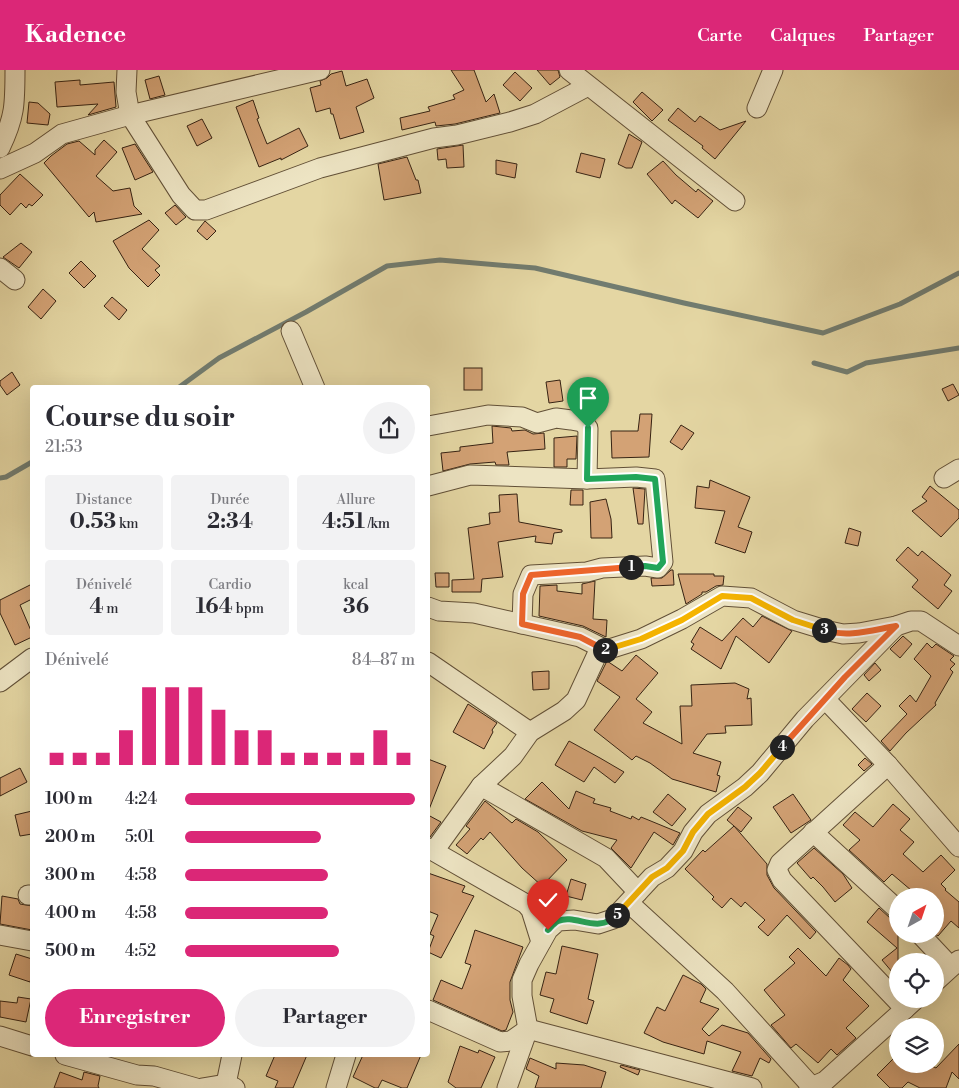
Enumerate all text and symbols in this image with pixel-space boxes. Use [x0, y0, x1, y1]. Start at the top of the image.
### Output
text: Kadence [25, 20, 126, 50]
text: Carte [697, 24, 742, 47]
text: Calques [770, 24, 835, 47]
text: Partager [863, 24, 934, 47]
pin [567, 377, 609, 428]
icon: arrive [574, 384, 602, 412]
text: Course du soir [45, 400, 235, 435]
button: share [363, 402, 415, 454]
text: 21:53 [45, 437, 82, 457]
text: Distance [76, 491, 132, 509]
text: Durée [211, 491, 249, 509]
text: Allure [337, 491, 375, 509]
text: 0.53 [69, 509, 116, 535]
text: 2:34 [207, 509, 253, 535]
text: 4:51 [322, 509, 365, 535]
text: km [116, 515, 139, 533]
text: /km [365, 515, 390, 533]
pin: 1 [618, 554, 644, 580]
text: 1 [628, 558, 635, 576]
text: Dénivelé [76, 576, 132, 594]
text: Cardio [208, 576, 252, 594]
text: kcal [343, 576, 369, 594]
text: 4 [89, 594, 103, 620]
text: 164 [196, 594, 233, 620]
text: 36 [343, 594, 369, 620]
text: m [103, 600, 119, 618]
text: bpm [233, 600, 264, 618]
pin: 3 [812, 618, 836, 642]
text: 3 [820, 621, 829, 639]
pin: 2 [592, 638, 618, 662]
text: 2 [601, 641, 610, 659]
text: Dénivelé [45, 650, 109, 670]
text: 84–87 m [352, 650, 415, 670]
pin: 4 [770, 734, 794, 760]
text: 4 [778, 738, 787, 756]
text: 100 m [45, 789, 93, 809]
text: 4:24 [125, 789, 157, 809]
text: 200 m [45, 827, 95, 847]
text: 5:01 [125, 827, 154, 847]
text: 300 m [45, 865, 95, 885]
text: 4:58 [125, 865, 157, 885]
pin [527, 879, 569, 930]
icon: check [534, 886, 562, 914]
north arrow [889, 888, 944, 942]
map controls [889, 888, 944, 1073]
pin: 5 [604, 902, 630, 928]
text: 400 m [45, 903, 96, 923]
text: 4:58 [125, 903, 157, 923]
text: 5 [613, 906, 622, 924]
text: 500 m [45, 941, 95, 961]
text: 4:52 [125, 941, 156, 961]
button: locate [889, 953, 944, 1008]
button: Enregistrer [45, 989, 225, 1047]
button: Partager [235, 989, 415, 1047]
button: layers [889, 1018, 944, 1073]

